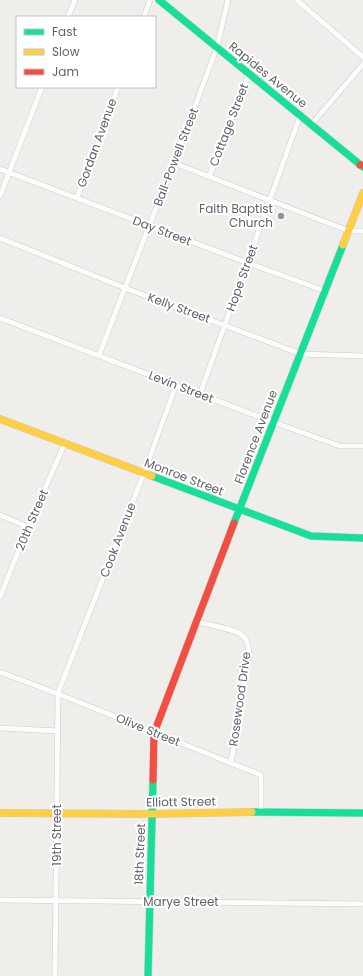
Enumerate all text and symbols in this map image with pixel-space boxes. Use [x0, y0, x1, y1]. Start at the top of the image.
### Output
legend [16, 16, 156, 88]
text: Fast [52, 23, 77, 40]
street label: Rapides Avenue [225, 38, 311, 112]
text: Slow [52, 43, 80, 60]
text: Jam [52, 63, 79, 80]
street label: Cottage Street [205, 81, 252, 169]
street label: Gordan Avenue [73, 96, 121, 190]
street label: Ball-Powell Street [149, 105, 202, 208]
place label: Faith Baptist Church [199, 200, 273, 231]
marker: Faith Baptist Church [276, 211, 286, 221]
street label: Day Street [130, 212, 194, 250]
street label: Hope Street [222, 242, 261, 314]
street label: Kelly Street [145, 288, 213, 327]
street label: Levin Street [146, 366, 216, 407]
street label: Florence Avenue [230, 387, 281, 486]
street label: Monroe Street [142, 454, 226, 499]
street label: 20th Street [11, 487, 52, 553]
street label: Cook Avenue [95, 500, 140, 580]
street label: Rosewood Drive [224, 651, 255, 747]
street label: Olive Street [114, 709, 183, 750]
street label: Elliott Street [146, 792, 216, 811]
street label: 19th Street [48, 804, 65, 866]
street label: 18th Street [130, 823, 149, 885]
street label: Marye Street [143, 893, 219, 910]

